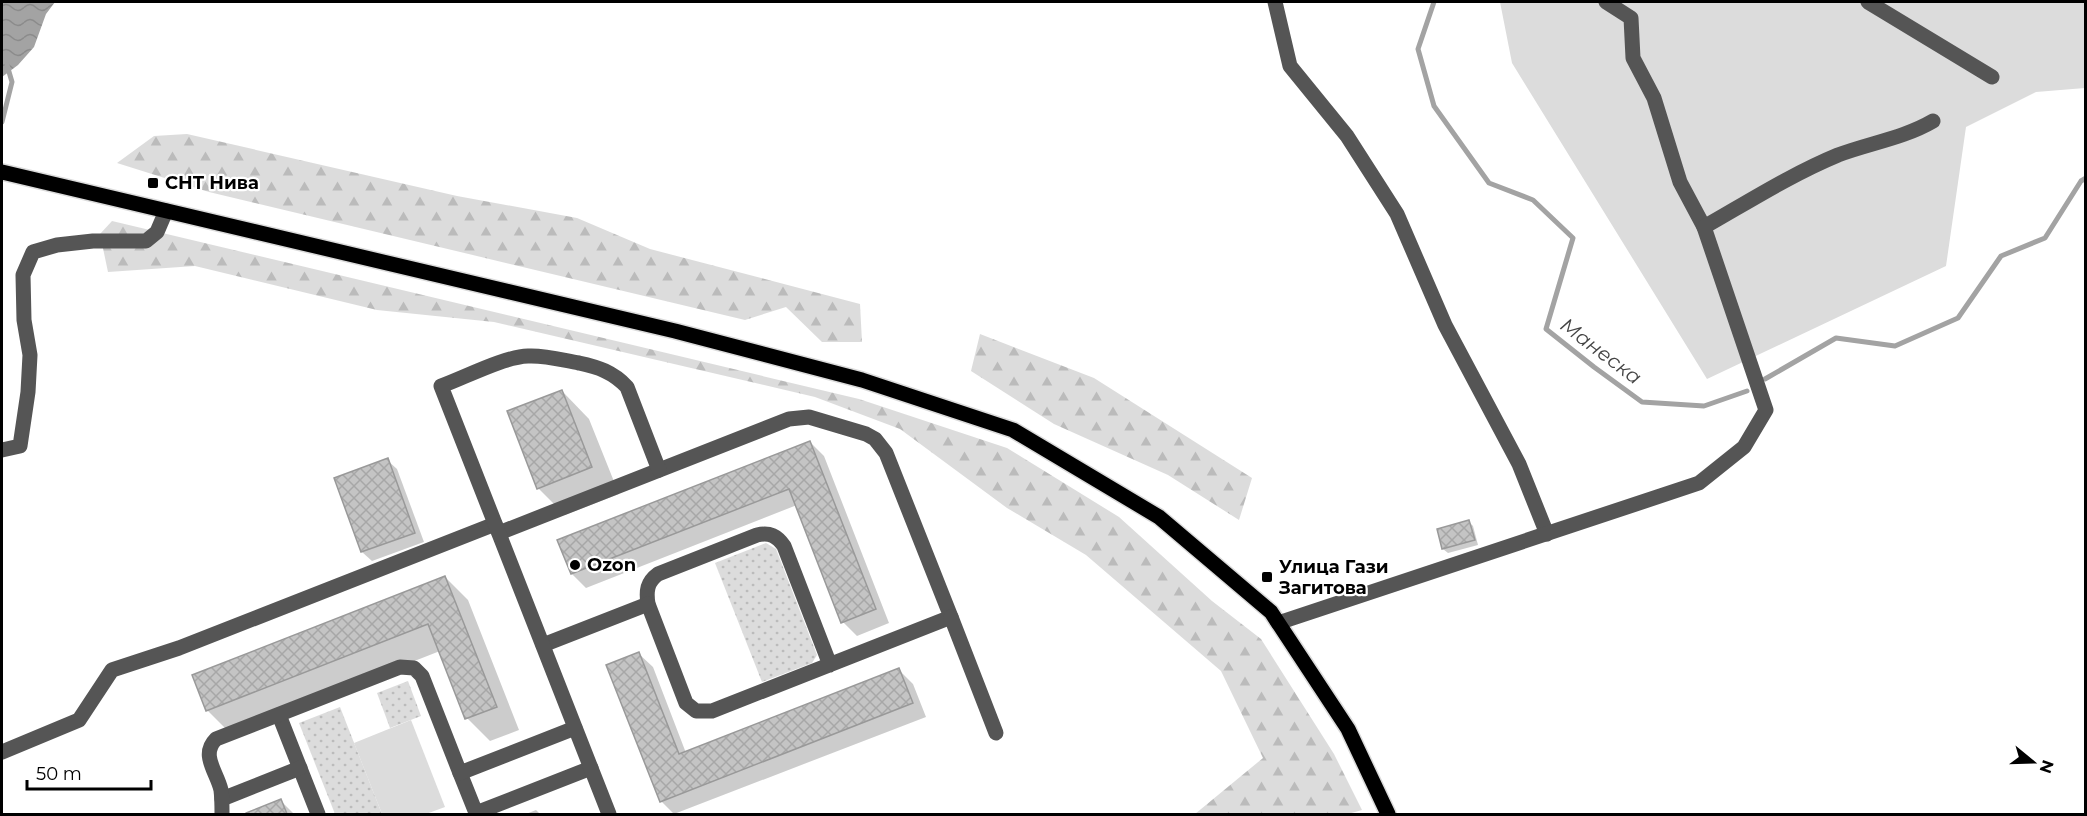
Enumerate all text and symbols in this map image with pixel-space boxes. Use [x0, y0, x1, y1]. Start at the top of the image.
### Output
place label: СНТ Нива [165, 172, 259, 194]
marker: СНТ Нива [146, 176, 160, 190]
water label: Манеска [1556, 313, 1646, 389]
place label: Ozon [587, 554, 636, 576]
place label: Улица Гази Загитова [1278, 556, 1389, 599]
marker: Ozon [568, 558, 582, 572]
marker: Улица Гази Загитова [1260, 570, 1274, 584]
north arrow [2003, 732, 2063, 792]
scale bar [27, 753, 152, 791]
text: N [2036, 758, 2058, 776]
text: 50 m [36, 763, 82, 785]

